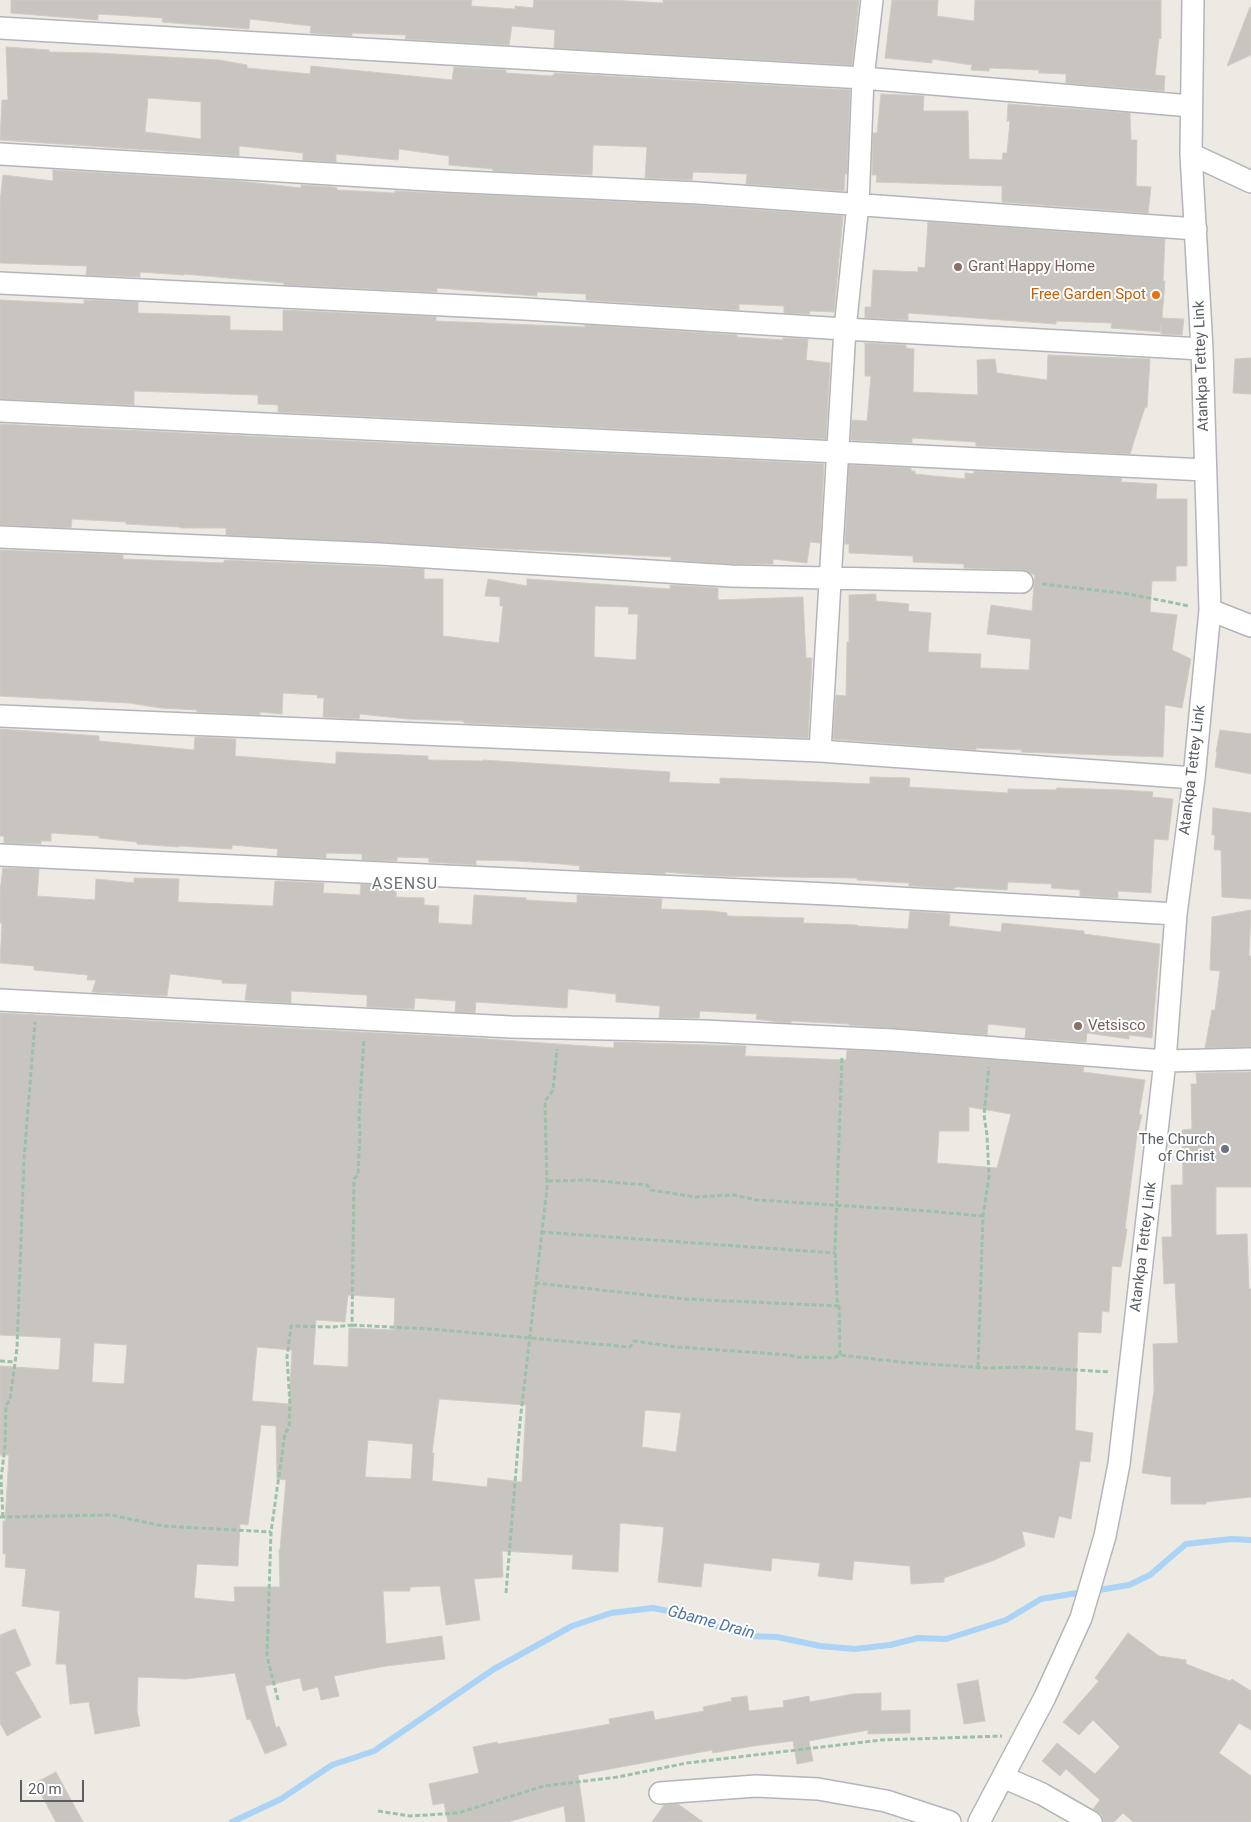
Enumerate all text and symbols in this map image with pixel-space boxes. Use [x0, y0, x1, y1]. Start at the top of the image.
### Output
place label: Grant Happy Home [968, 258, 1095, 276]
marker: Grant Happy Home [952, 261, 964, 273]
place label: Free Garden Spot [1031, 286, 1146, 304]
marker: Free Garden Spot [1150, 289, 1162, 301]
street label: Atankpa Tettey Link [1191, 300, 1213, 432]
street label: Atankpa Tettey Link [1176, 704, 1210, 836]
district label: ASENSU [371, 875, 439, 895]
place label: Vetsisco [1088, 1017, 1146, 1035]
marker: Vetsisco [1072, 1020, 1084, 1032]
place label: The Church of Christ [1139, 1131, 1215, 1166]
marker: The Church of Christ [1219, 1143, 1231, 1155]
street label: Atankpa Tettey Link [1127, 1181, 1161, 1313]
water label: Gbame Drain [665, 1602, 757, 1644]
scale bar [22, 1770, 86, 1802]
text: 20 m [28, 1780, 62, 1798]

